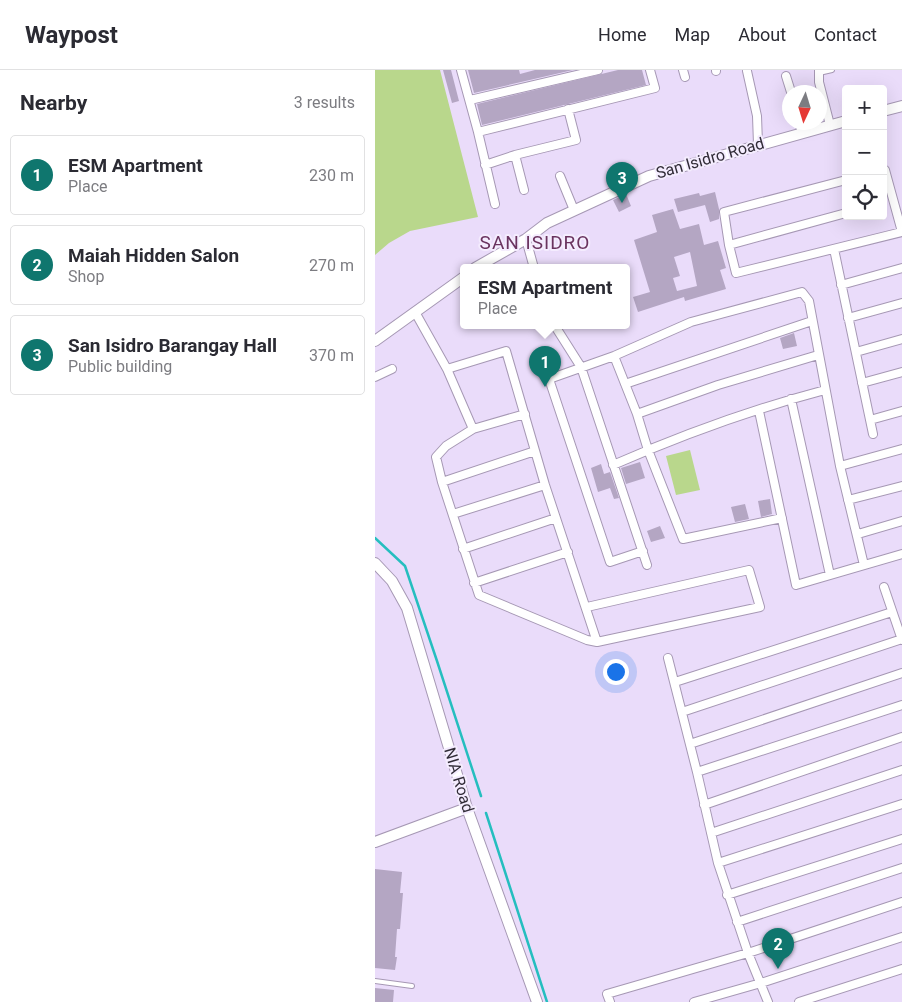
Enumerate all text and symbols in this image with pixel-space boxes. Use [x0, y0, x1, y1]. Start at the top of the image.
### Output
text: Waypost [25, 21, 118, 49]
text: Home [598, 24, 647, 45]
text: Map [675, 24, 710, 45]
text: About [738, 24, 786, 45]
text: Contact [814, 24, 877, 45]
north arrow [782, 85, 827, 130]
map controls [842, 85, 887, 220]
button: + [842, 85, 887, 130]
text: Nearby [20, 91, 87, 115]
text: 3 results [294, 93, 355, 112]
button: − [842, 130, 887, 175]
street label: San Isidro Road [654, 133, 766, 183]
text: ESM Apartment [68, 154, 203, 177]
pin: 3 [606, 162, 638, 203]
text: 1 [32, 166, 42, 185]
text: 230 m [309, 166, 354, 185]
button: locate [842, 175, 887, 220]
text: Place [68, 177, 108, 196]
district label: SAN ISIDRO [480, 231, 590, 254]
text: Maiah Hidden Salon [68, 244, 239, 267]
text: 2 [32, 256, 42, 275]
text: 270 m [309, 256, 354, 275]
popup [460, 264, 630, 329]
text: Shop [68, 267, 104, 286]
text: ESM Apartment [478, 276, 612, 299]
text: Place [478, 299, 517, 318]
text: San Isidro Barangay Hall [68, 334, 277, 357]
text: 3 [32, 346, 42, 365]
text: 370 m [309, 346, 354, 365]
pin: 1 [529, 346, 561, 387]
text: Public building [68, 357, 172, 376]
your location [603, 659, 629, 685]
street label: NIA Road [440, 745, 478, 815]
pin: 2 [762, 928, 794, 969]

